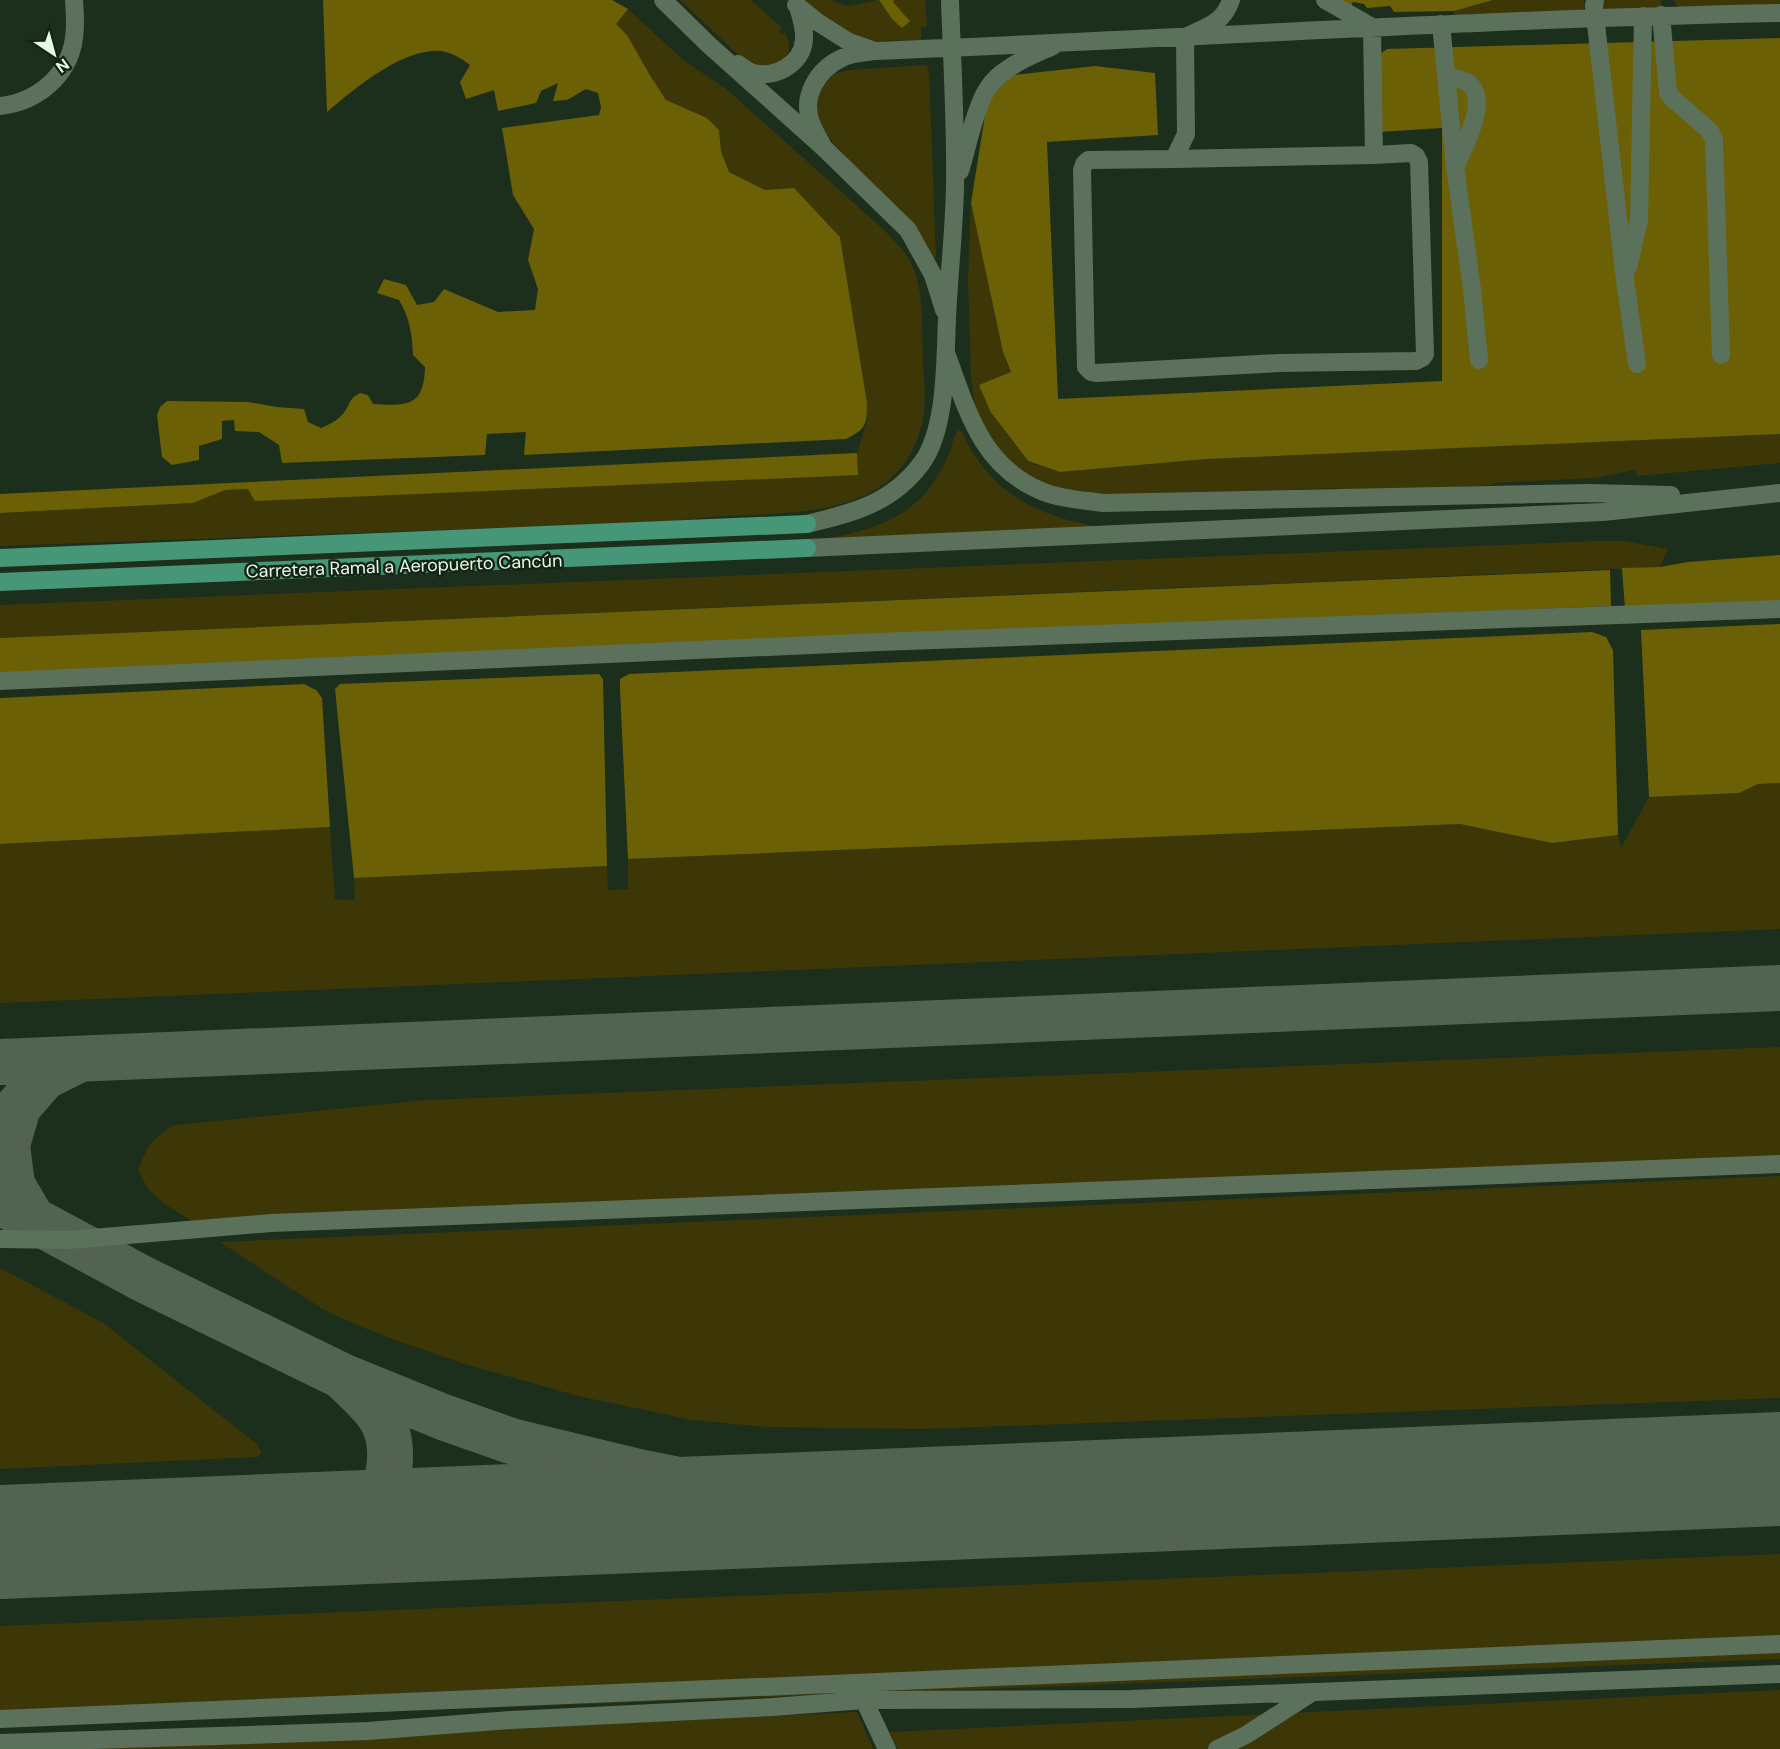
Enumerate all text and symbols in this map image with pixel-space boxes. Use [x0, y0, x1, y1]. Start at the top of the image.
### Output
north arrow [24, 24, 84, 84]
text: N [52, 54, 73, 78]
street label: Carretera Ramal a Aeropuerto Cancún [245, 548, 563, 584]

